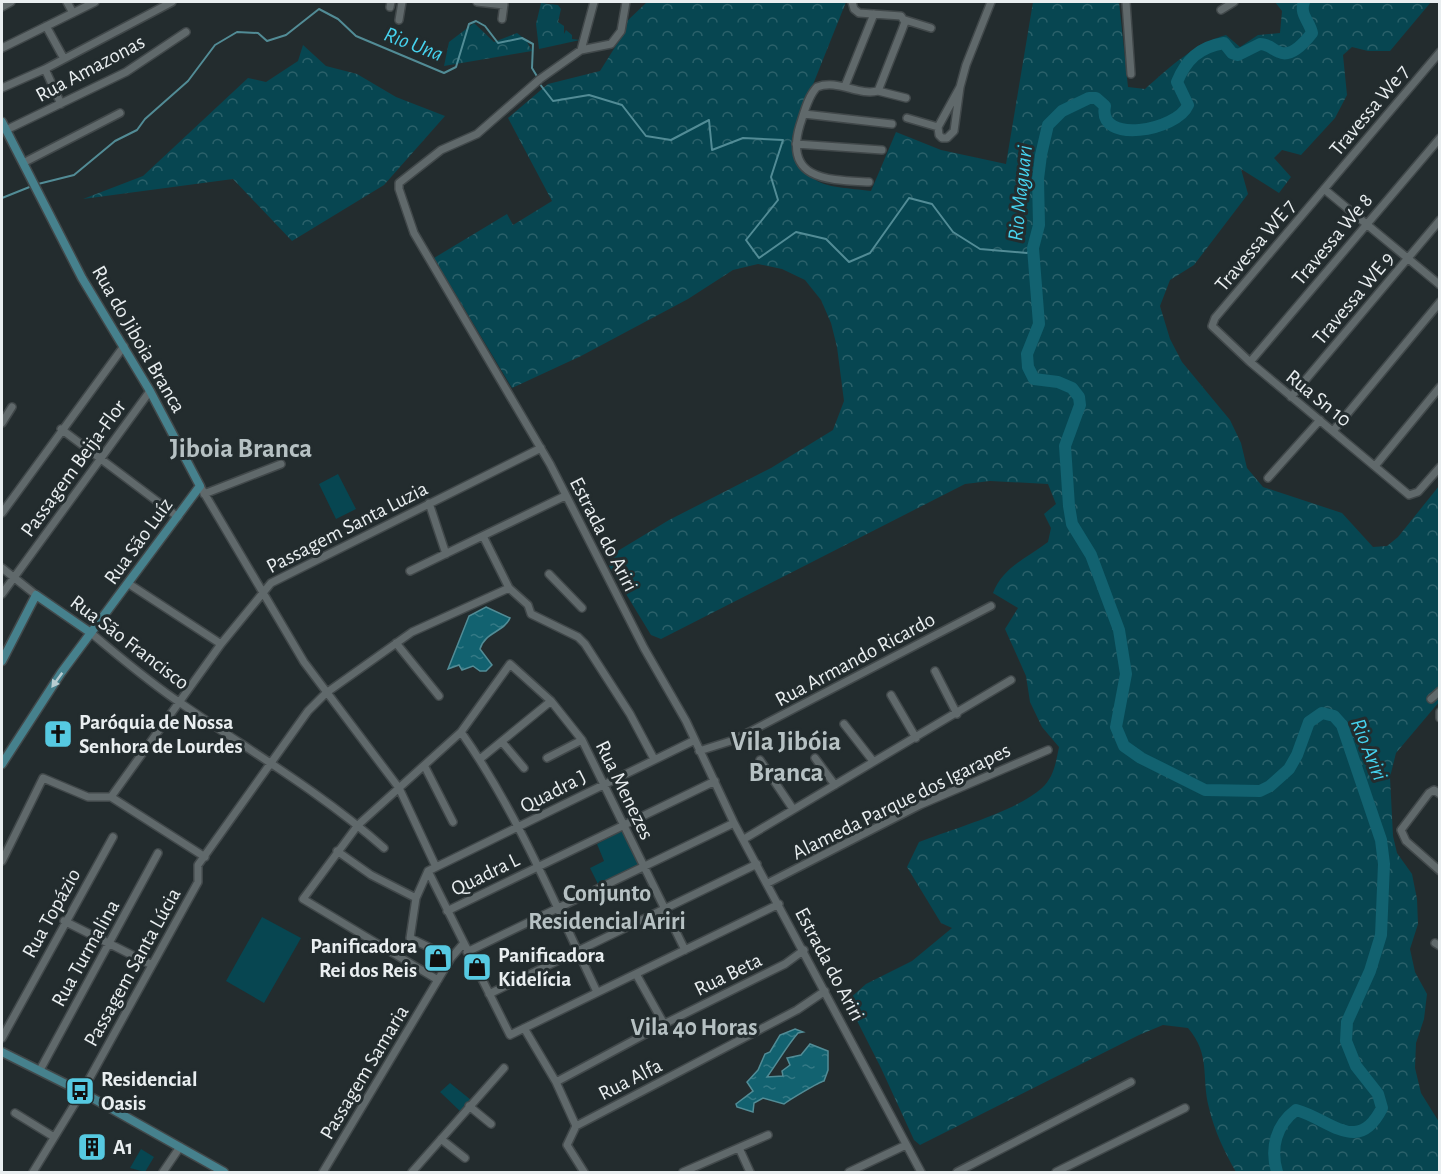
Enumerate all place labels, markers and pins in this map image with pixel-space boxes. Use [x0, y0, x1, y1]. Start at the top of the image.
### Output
place label: Paróquia de Nossa Senhora de Lourdes [79, 712, 243, 757]
church icon: Paróquia de Nossa Senhora de Lourdes [42, 718, 74, 750]
place label: Panificadora Rei dos Reis [310, 936, 417, 981]
shop icon: Panificadora Rei dos Reis [422, 942, 454, 974]
place label: Panificadora Kidelícia [498, 945, 605, 990]
shop icon: Panificadora Kidelícia [461, 951, 493, 983]
place label: Residencial Oasis [101, 1069, 197, 1114]
bus stop icon: Residencial Oasis [64, 1075, 96, 1107]
building icon: A1 [76, 1131, 108, 1163]
place label: A1 [113, 1137, 133, 1158]

